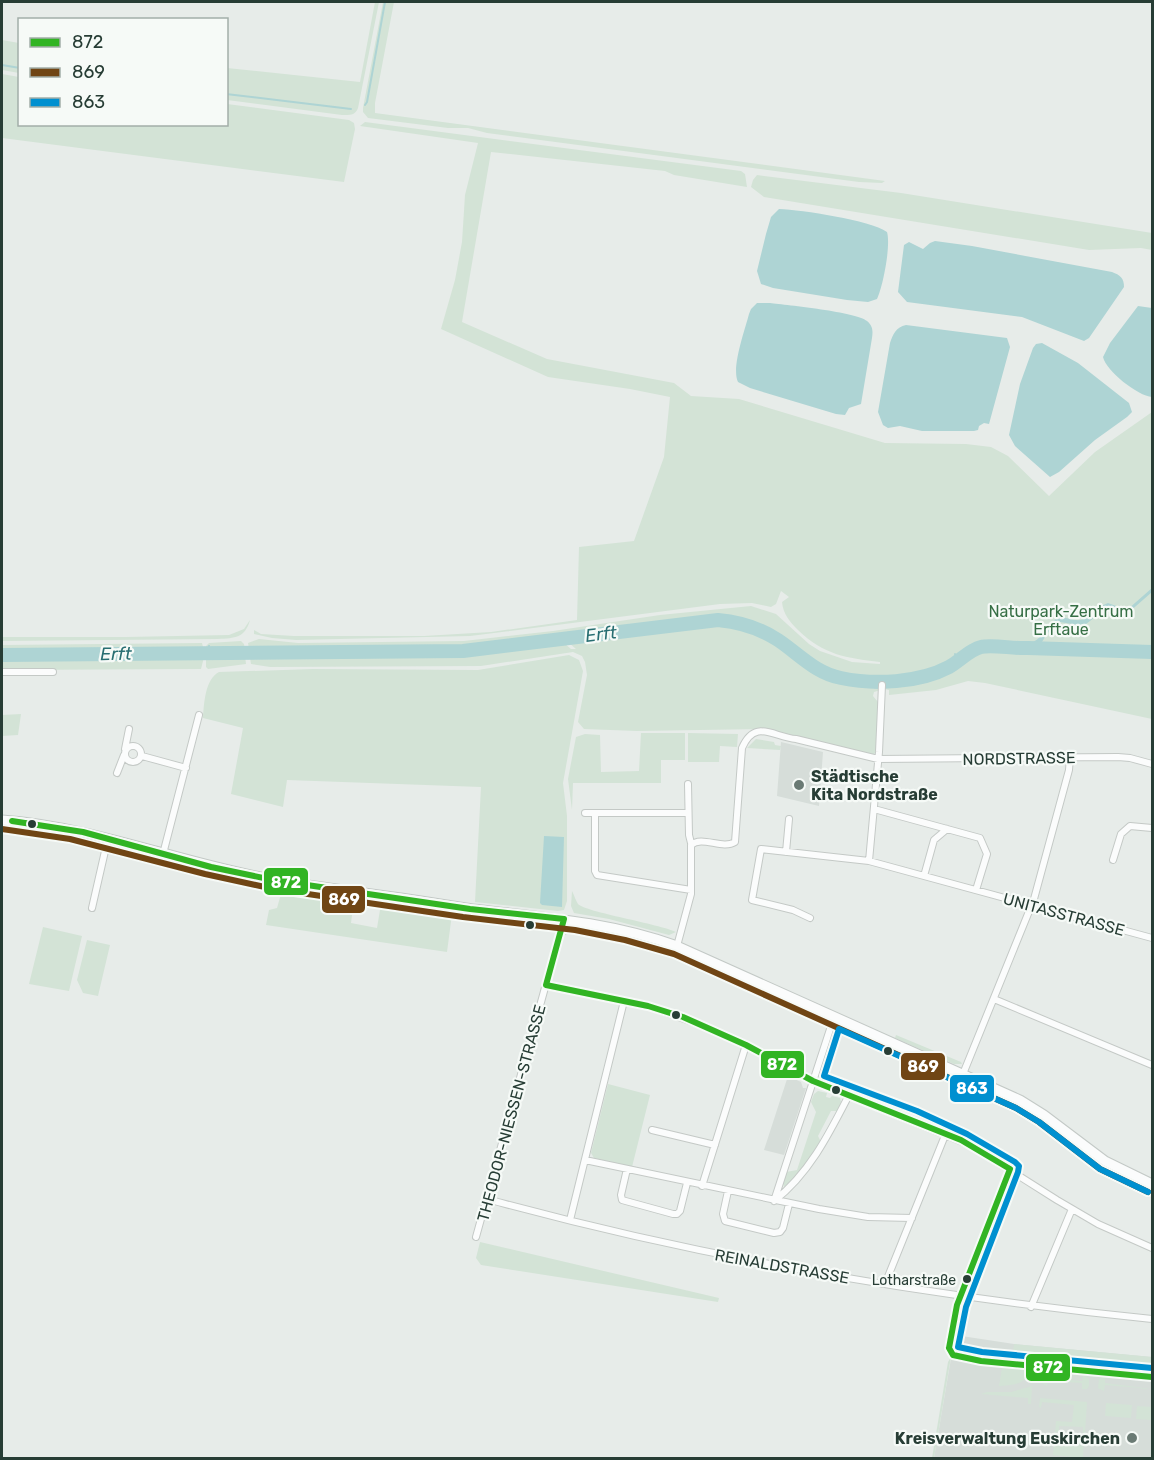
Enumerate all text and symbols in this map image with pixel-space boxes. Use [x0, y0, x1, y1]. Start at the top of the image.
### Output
legend [18, 18, 228, 126]
text: 872 [72, 31, 103, 53]
text: 869 [72, 61, 105, 83]
text: 863 [72, 91, 105, 113]
park label: Naturpark-Zentrum Erftaue [988, 602, 1134, 639]
water label: Erft [584, 621, 619, 647]
water label: Erft [100, 643, 133, 665]
street label: NORDSTRASSE [962, 748, 1076, 769]
place label: Städtische Kita Nordstraße [811, 767, 938, 804]
marker: Städtische Kita Nordstraße [792, 778, 806, 792]
unlabelled marker [26, 818, 38, 830]
line badge: 872 [263, 867, 309, 896]
text: 872 [271, 873, 301, 892]
line badge: 869 [321, 885, 366, 914]
street label: UNITASSTRASSE [1001, 889, 1127, 940]
text: 869 [328, 890, 360, 909]
unlabelled marker [524, 919, 536, 931]
street label: THEODOR-NIESSEN-STRASSE [473, 1003, 550, 1224]
unlabelled marker [670, 1009, 682, 1021]
unlabelled marker [882, 1045, 894, 1057]
line badge: 872 [760, 1050, 805, 1079]
line badge: 869 [900, 1052, 946, 1081]
text: 872 [767, 1055, 797, 1074]
text: 869 [907, 1057, 939, 1076]
line badge: 863 [949, 1074, 995, 1103]
text: 863 [956, 1079, 988, 1098]
unlabelled marker [830, 1084, 842, 1096]
street label: REINALDSTRASSE [713, 1245, 851, 1288]
place label: Lotharstraße [872, 1272, 956, 1289]
marker: Lotharstraße [961, 1273, 973, 1285]
line badge: 872 [1025, 1353, 1071, 1382]
text: 872 [1033, 1358, 1063, 1377]
place label: Kreisverwaltung Euskirchen [895, 1429, 1120, 1448]
marker: Kreisverwaltung Euskirchen [1125, 1431, 1139, 1445]

